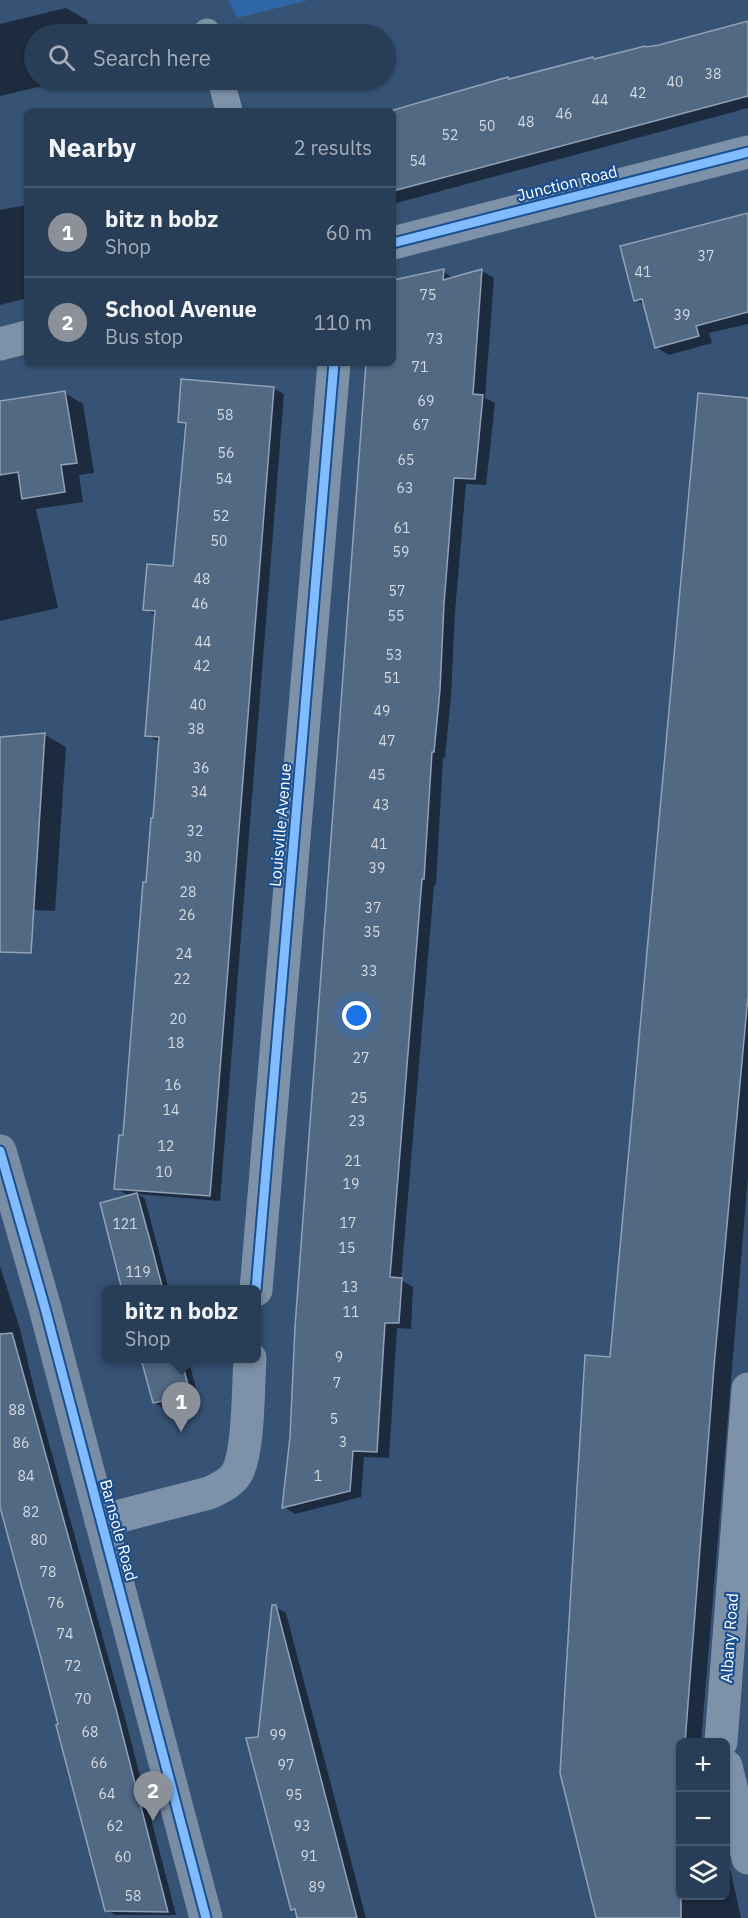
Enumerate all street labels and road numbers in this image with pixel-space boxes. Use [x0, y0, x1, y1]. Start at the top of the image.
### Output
street label: Junction Road [515, 161, 619, 205]
street label: Louisville Avenue [265, 762, 295, 888]
street label: Barnsole Road [96, 1477, 142, 1583]
street label: Albany Road [716, 1592, 742, 1684]

